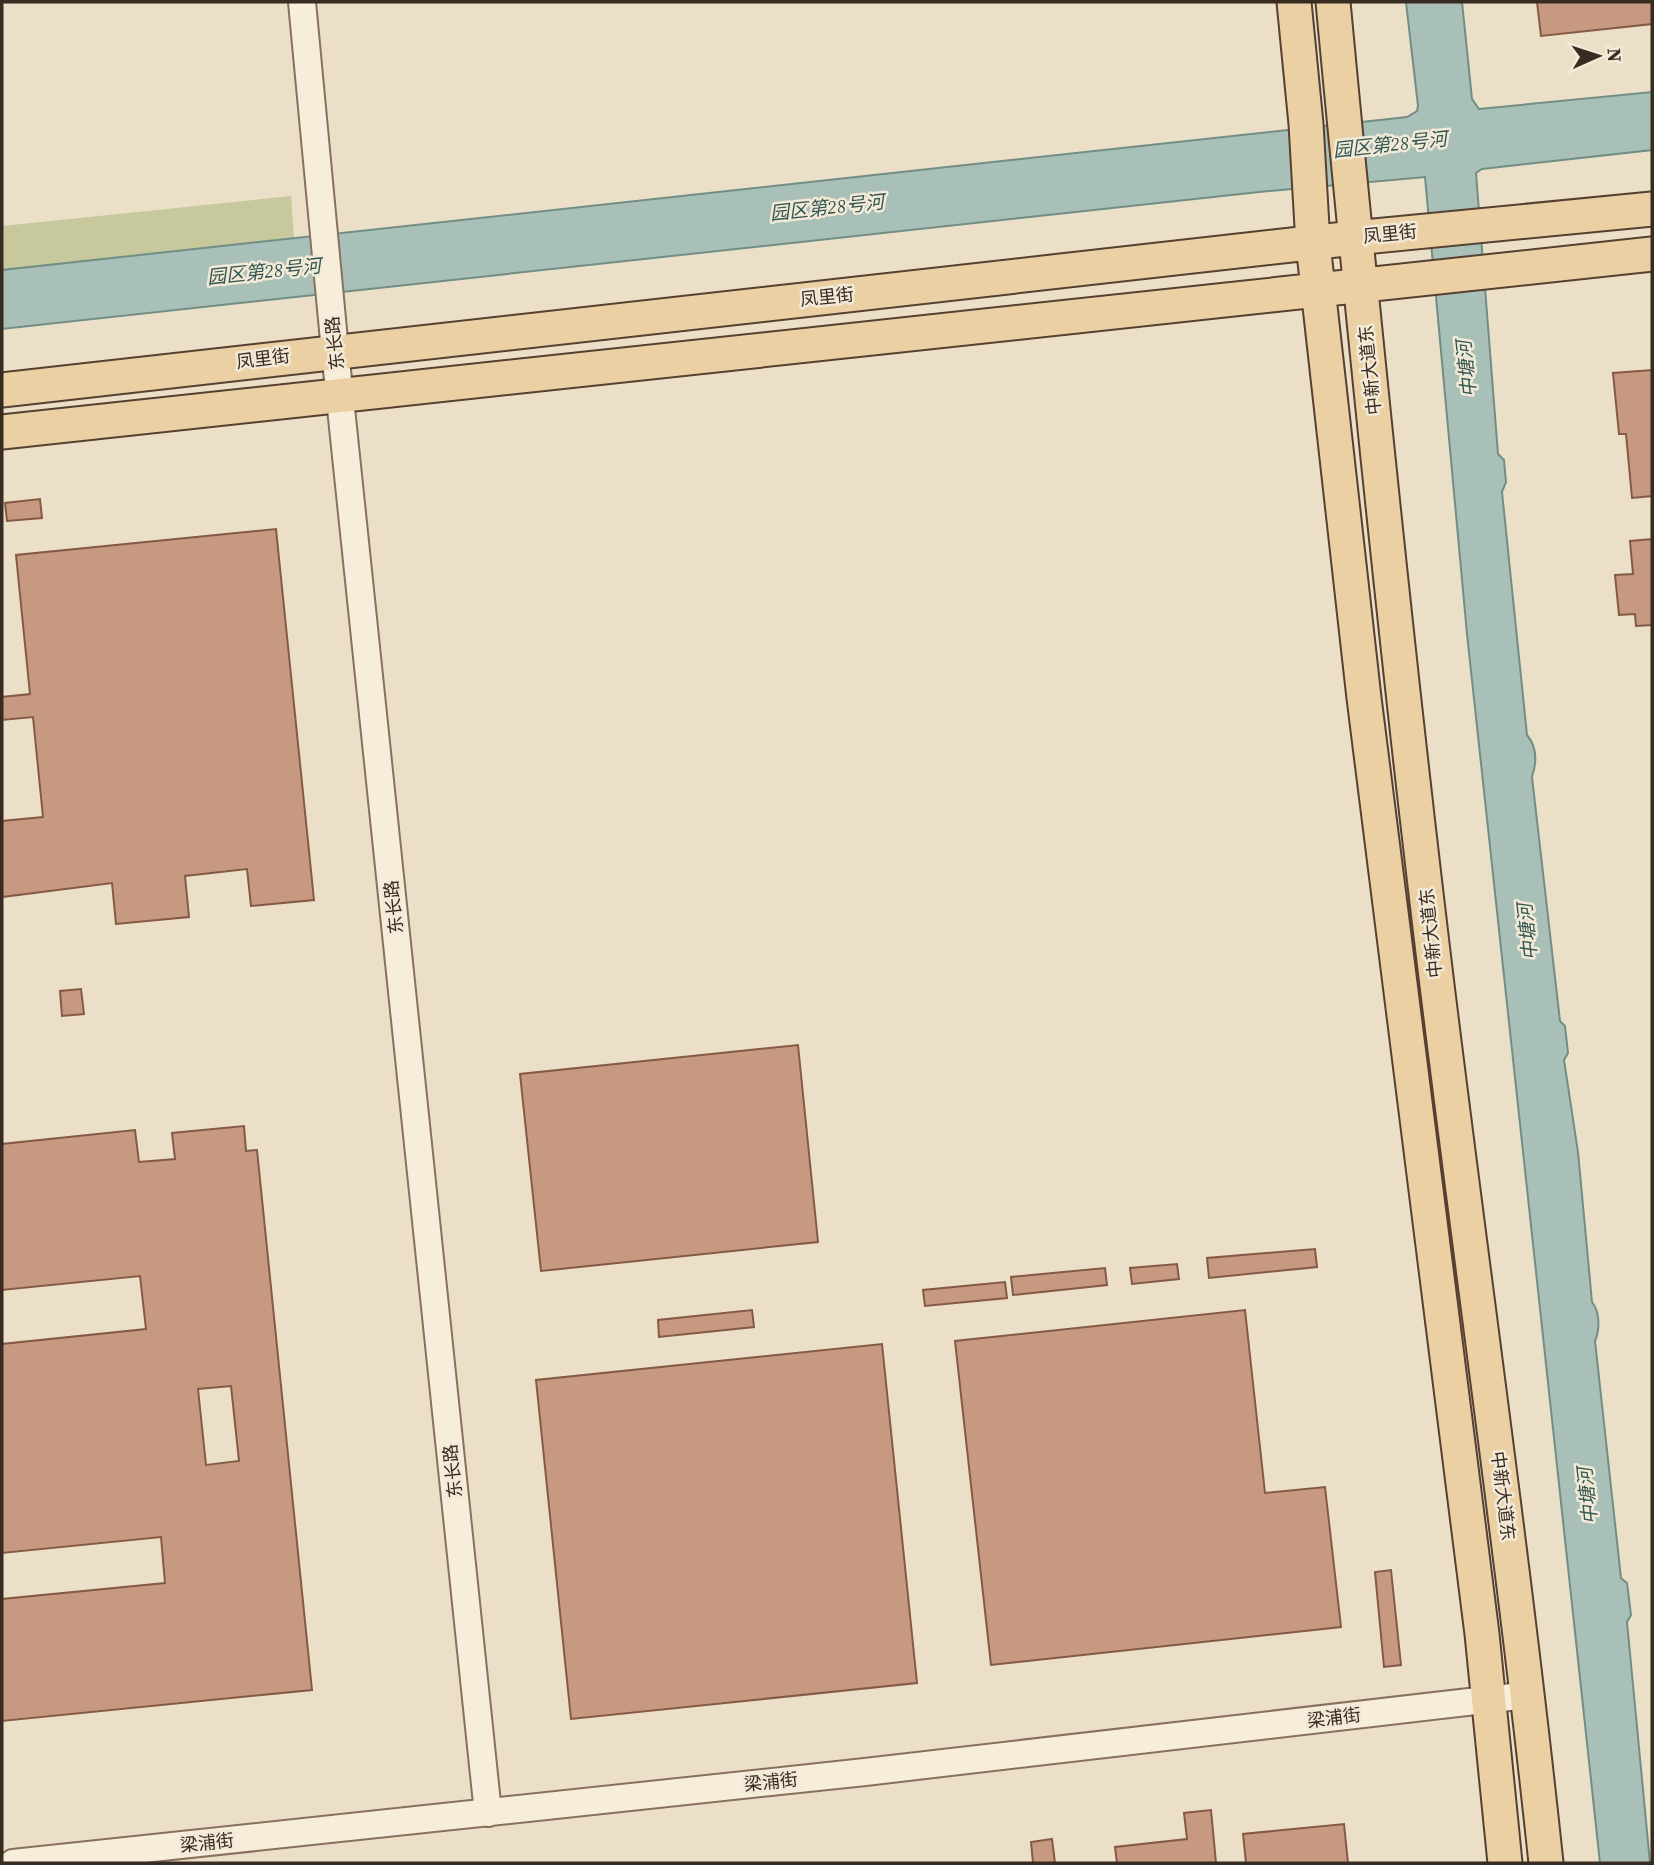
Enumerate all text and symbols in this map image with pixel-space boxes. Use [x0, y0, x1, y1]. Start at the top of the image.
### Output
north arrow [1563, 21, 1633, 91]
text: N [1602, 48, 1628, 63]
water label: 园区第28号河 [1332, 125, 1452, 163]
water label: 园区第28号河 [769, 188, 889, 226]
street label: 凤里街 [1362, 218, 1418, 249]
water label: 园区第28号河 [206, 252, 326, 290]
street label: 凤里街 [799, 281, 855, 312]
street label: 东长路 [319, 315, 350, 371]
street label: 中新大道东 [1352, 324, 1387, 416]
water label: 中塘河 [1450, 335, 1482, 399]
street label: 凤里街 [235, 343, 291, 374]
street label: 东长路 [378, 879, 409, 935]
street label: 中新大道东 [1413, 887, 1448, 979]
water label: 中塘河 [1511, 898, 1543, 962]
street label: 东长路 [437, 1443, 468, 1499]
street label: 中新大道东 [1486, 1450, 1521, 1542]
water label: 中塘河 [1571, 1462, 1603, 1526]
street label: 梁浦街 [1306, 1702, 1362, 1733]
street label: 梁浦街 [743, 1766, 799, 1797]
street label: 梁浦街 [179, 1827, 235, 1858]

